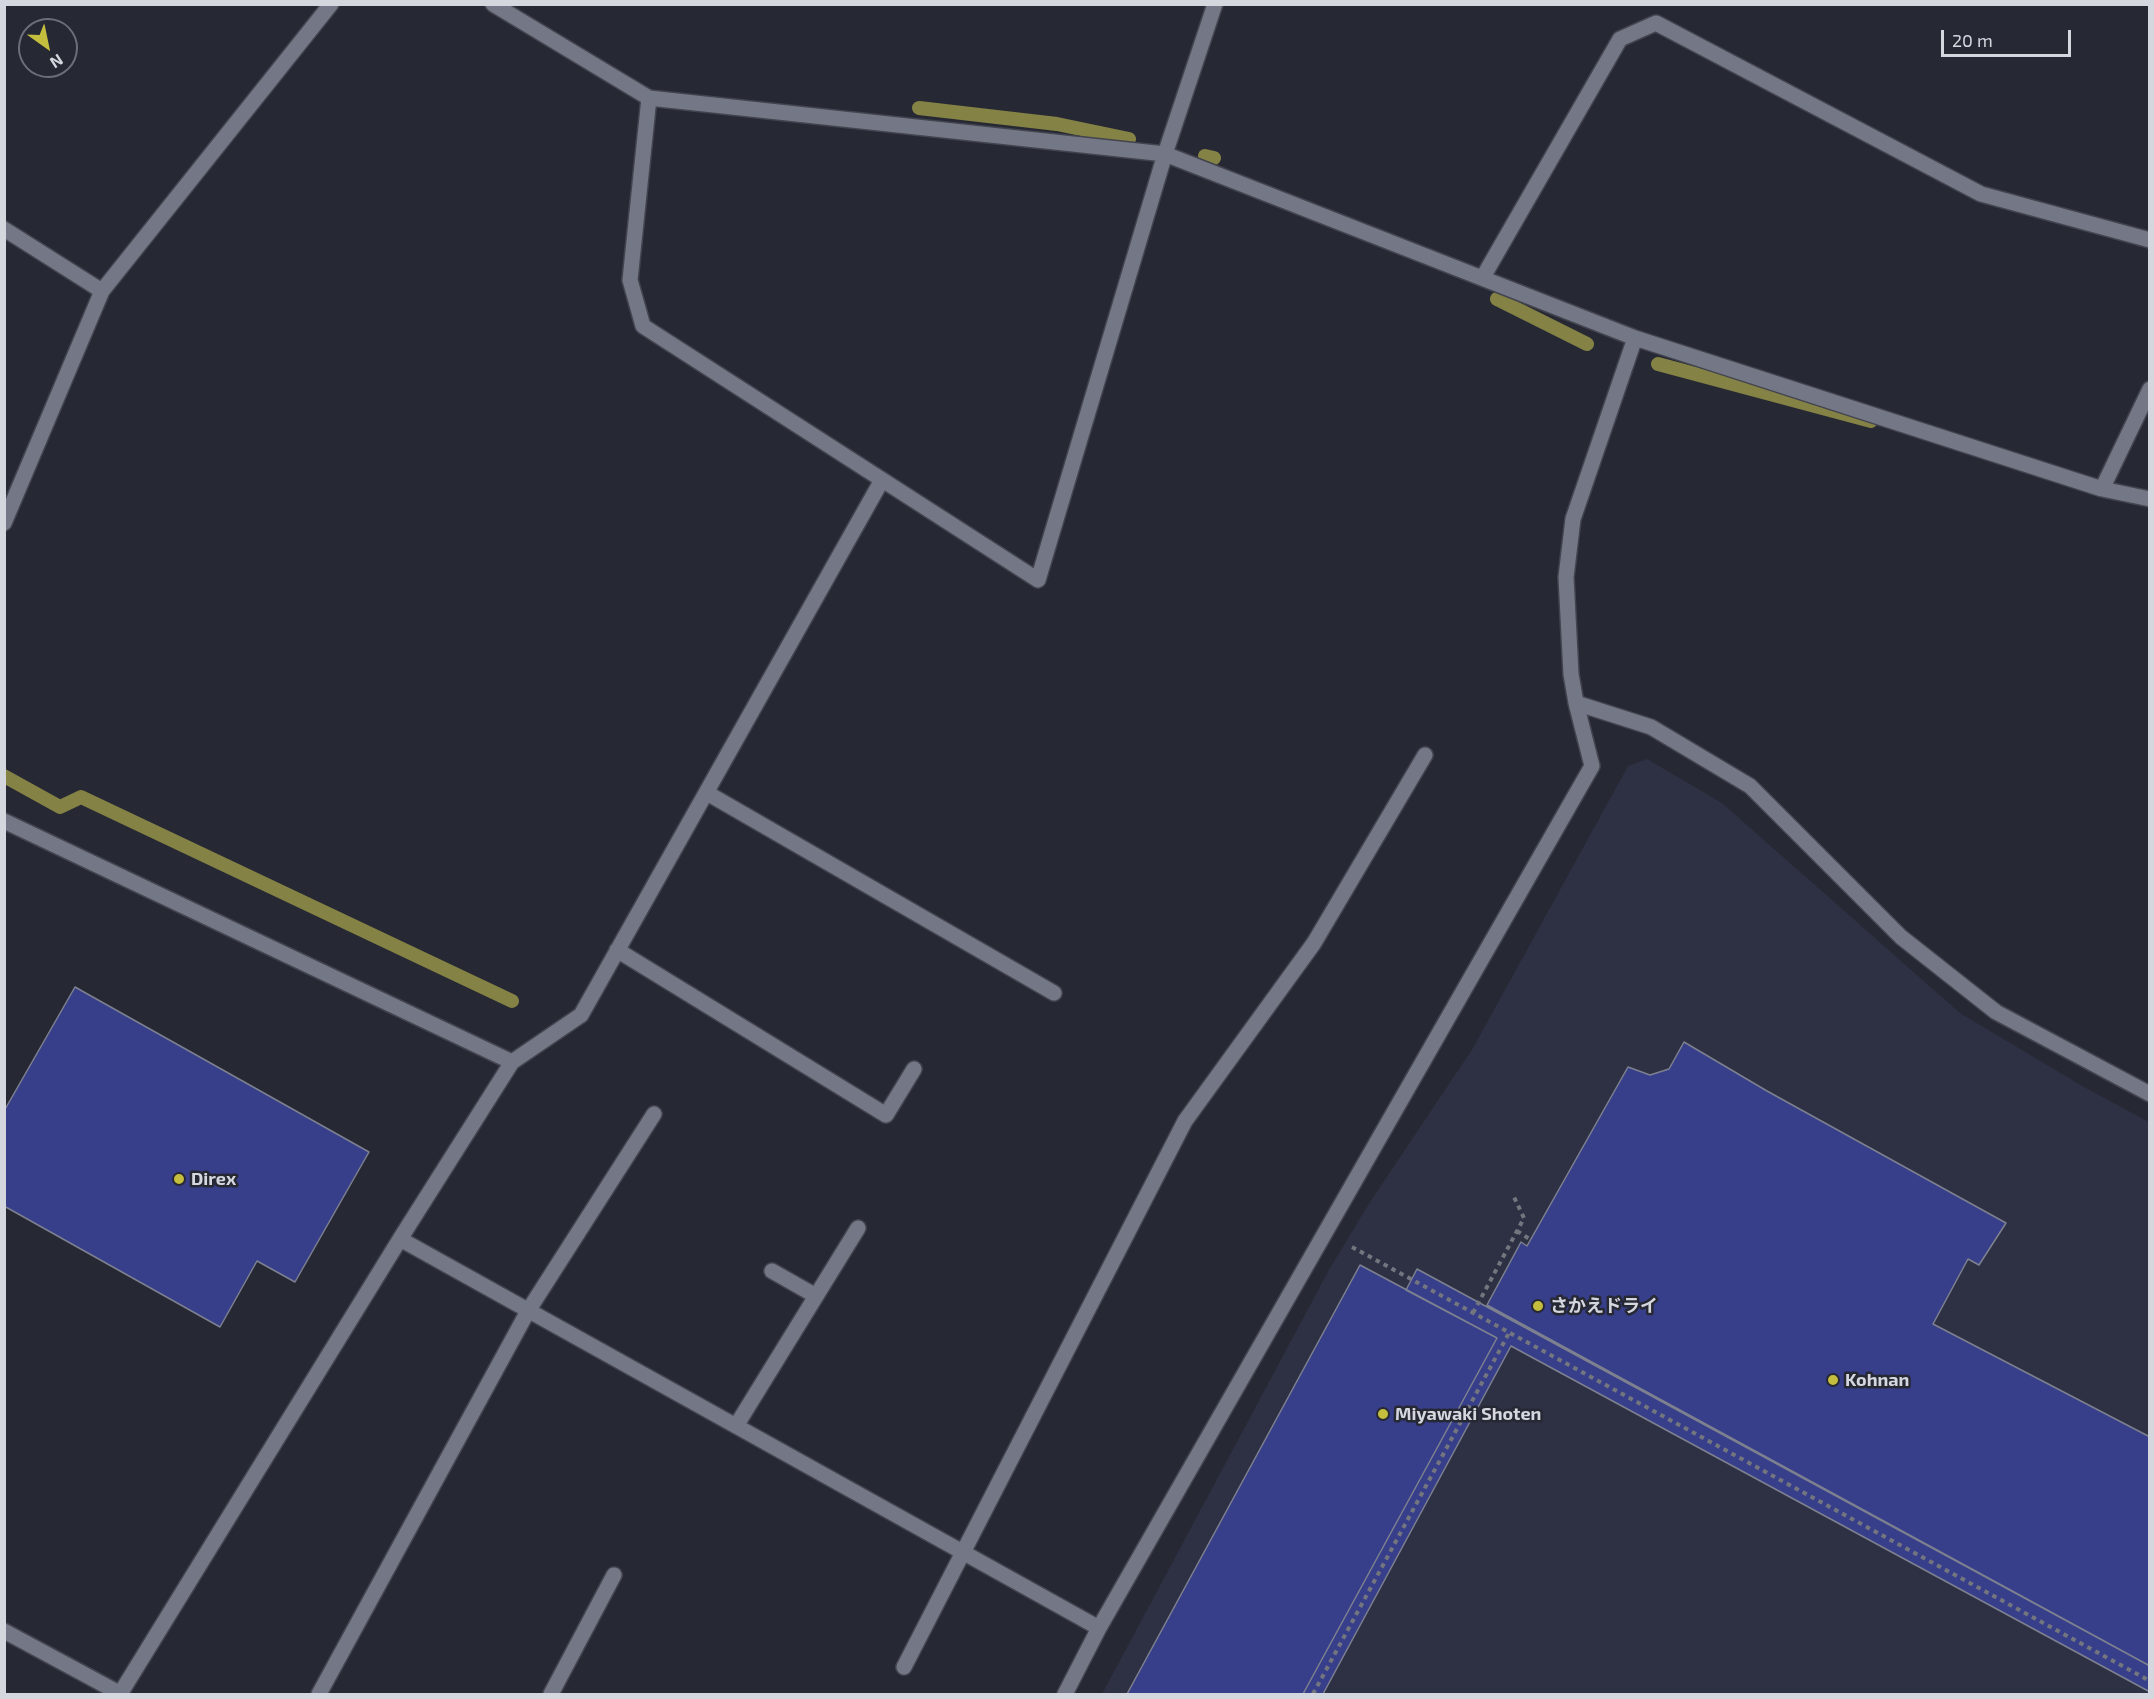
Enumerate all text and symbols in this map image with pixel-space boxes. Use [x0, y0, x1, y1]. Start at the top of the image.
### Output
north arrow [18, 18, 78, 78]
scale bar [1944, 18, 2074, 56]
text: 20 m [1952, 29, 1993, 51]
text: N [47, 51, 67, 73]
place label: Direx [191, 1168, 236, 1190]
marker: Direx [172, 1172, 186, 1186]
place label: さかえドライ [1550, 1295, 1658, 1317]
marker: さかえドライ [1531, 1299, 1545, 1313]
place label: Kohnan [1845, 1369, 1909, 1391]
marker: Kohnan [1826, 1373, 1840, 1387]
place label: Miyawaki Shoten [1395, 1403, 1541, 1425]
marker: Miyawaki Shoten [1376, 1407, 1390, 1421]

